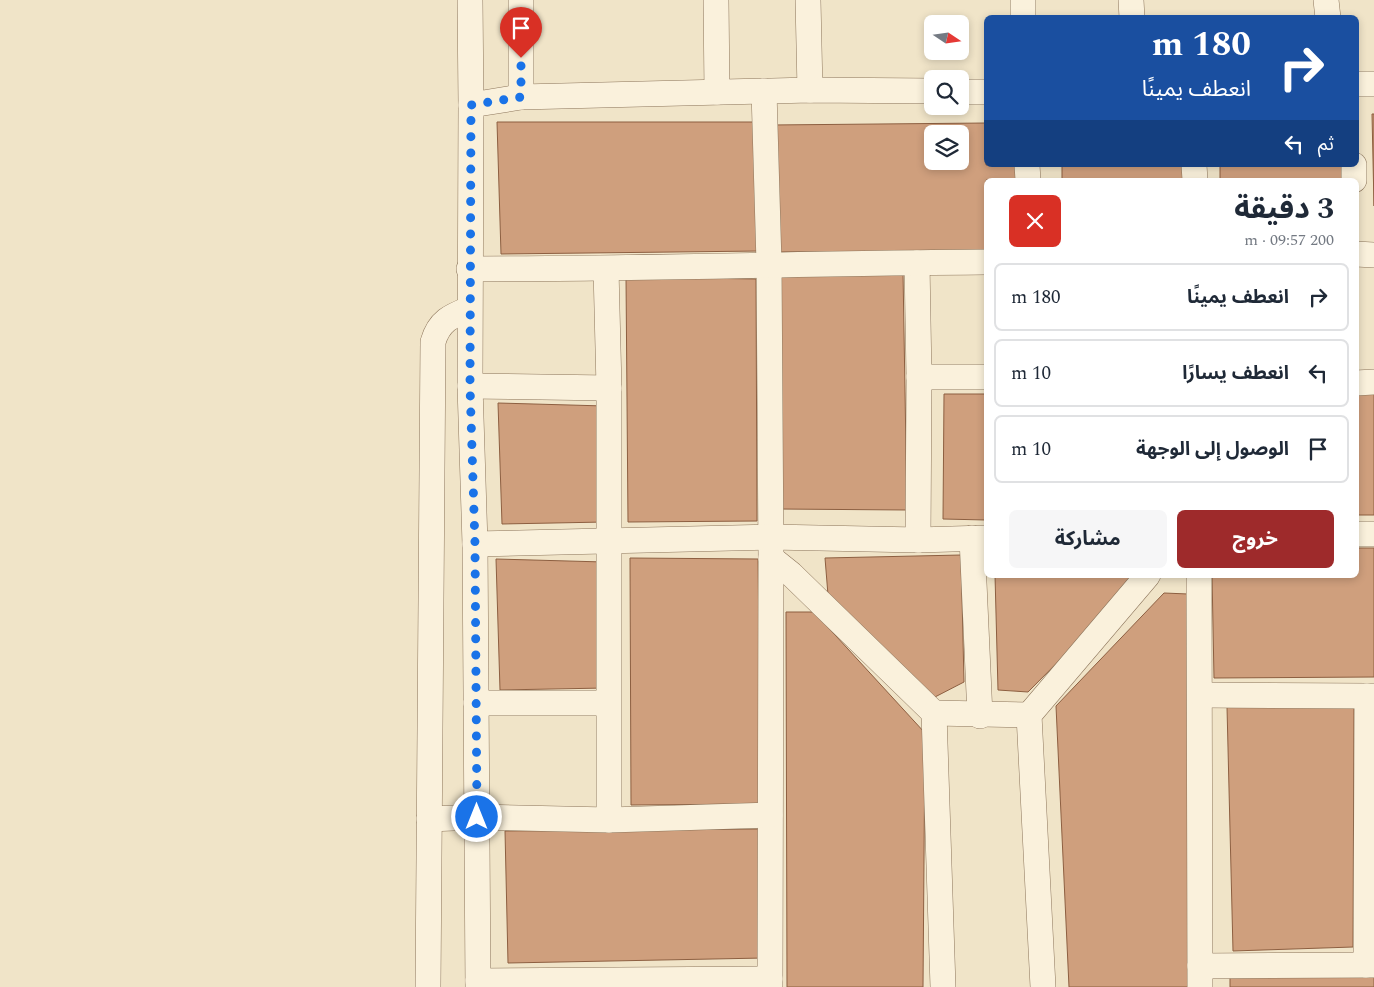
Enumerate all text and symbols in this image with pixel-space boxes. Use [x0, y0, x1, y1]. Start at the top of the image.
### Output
pin [500, 7, 542, 58]
icon: arrive [507, 14, 535, 42]
north arrow [924, 15, 969, 60]
map controls [924, 15, 969, 170]
text: 180 m [1152, 18, 1251, 71]
icon: right [1269, 35, 1334, 100]
button: search [924, 70, 969, 115]
text: انعطف يمينًا [1142, 73, 1251, 106]
button: layers [924, 125, 969, 170]
icon: left [1280, 130, 1308, 158]
text: ثم [1318, 130, 1334, 159]
text: 3 دقيقة [1234, 186, 1334, 232]
button: close [1009, 195, 1061, 247]
text: 200 m · 09:57 [1244, 228, 1334, 252]
text: 180 m [1011, 283, 1061, 312]
text: انعطف يمينًا [1187, 283, 1289, 312]
icon: right [1304, 283, 1332, 311]
text: 10 m [1011, 359, 1051, 388]
text: انعطف يسارًا [1182, 359, 1289, 388]
icon: left [1304, 359, 1332, 387]
text: 10 m [1011, 435, 1051, 464]
text: الوصول إلى الوجهة [1136, 435, 1289, 464]
icon: arrive [1304, 435, 1332, 463]
button: مشاركة [1009, 510, 1167, 568]
button: خروج [1177, 510, 1334, 568]
position arrow [450, 790, 502, 842]

